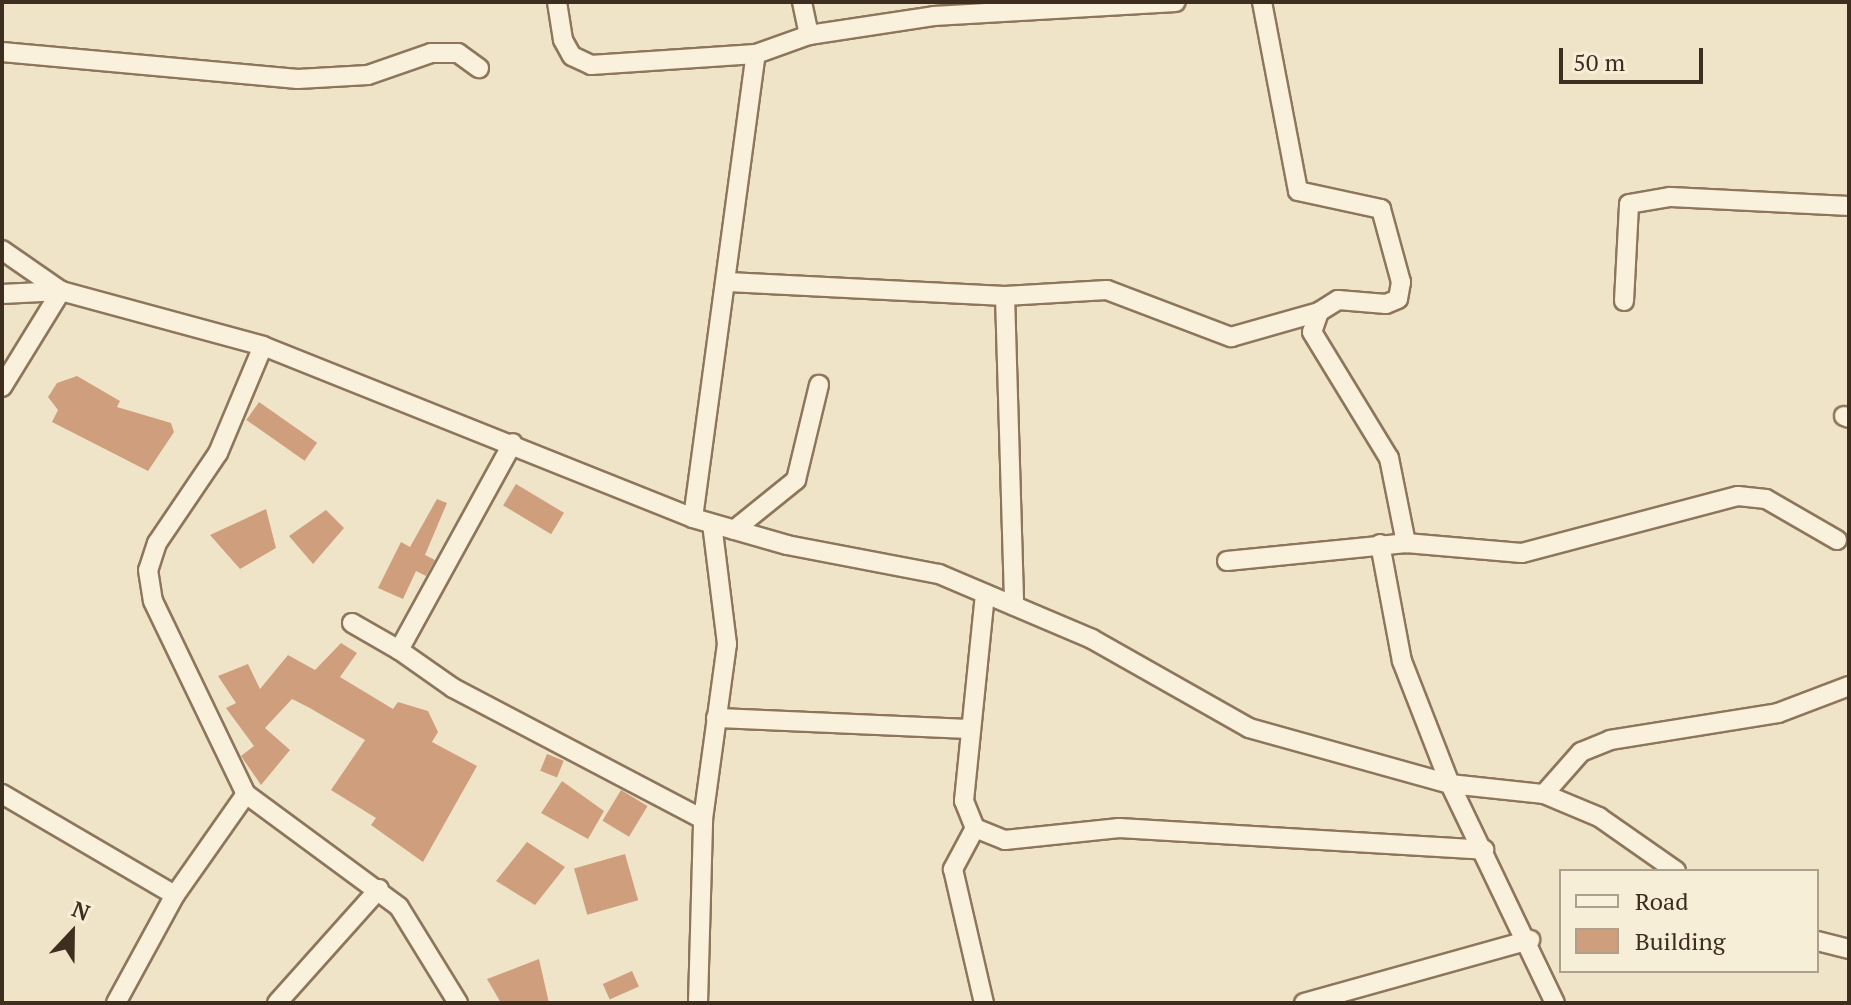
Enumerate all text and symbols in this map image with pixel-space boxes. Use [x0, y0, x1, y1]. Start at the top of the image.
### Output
scale bar [1563, 32, 1707, 82]
text: 50 m [1573, 46, 1625, 78]
legend [1559, 869, 1819, 973]
text: Road [1635, 885, 1689, 917]
north arrow [32, 893, 112, 973]
text: N [68, 894, 94, 927]
text: Building [1635, 925, 1725, 957]

